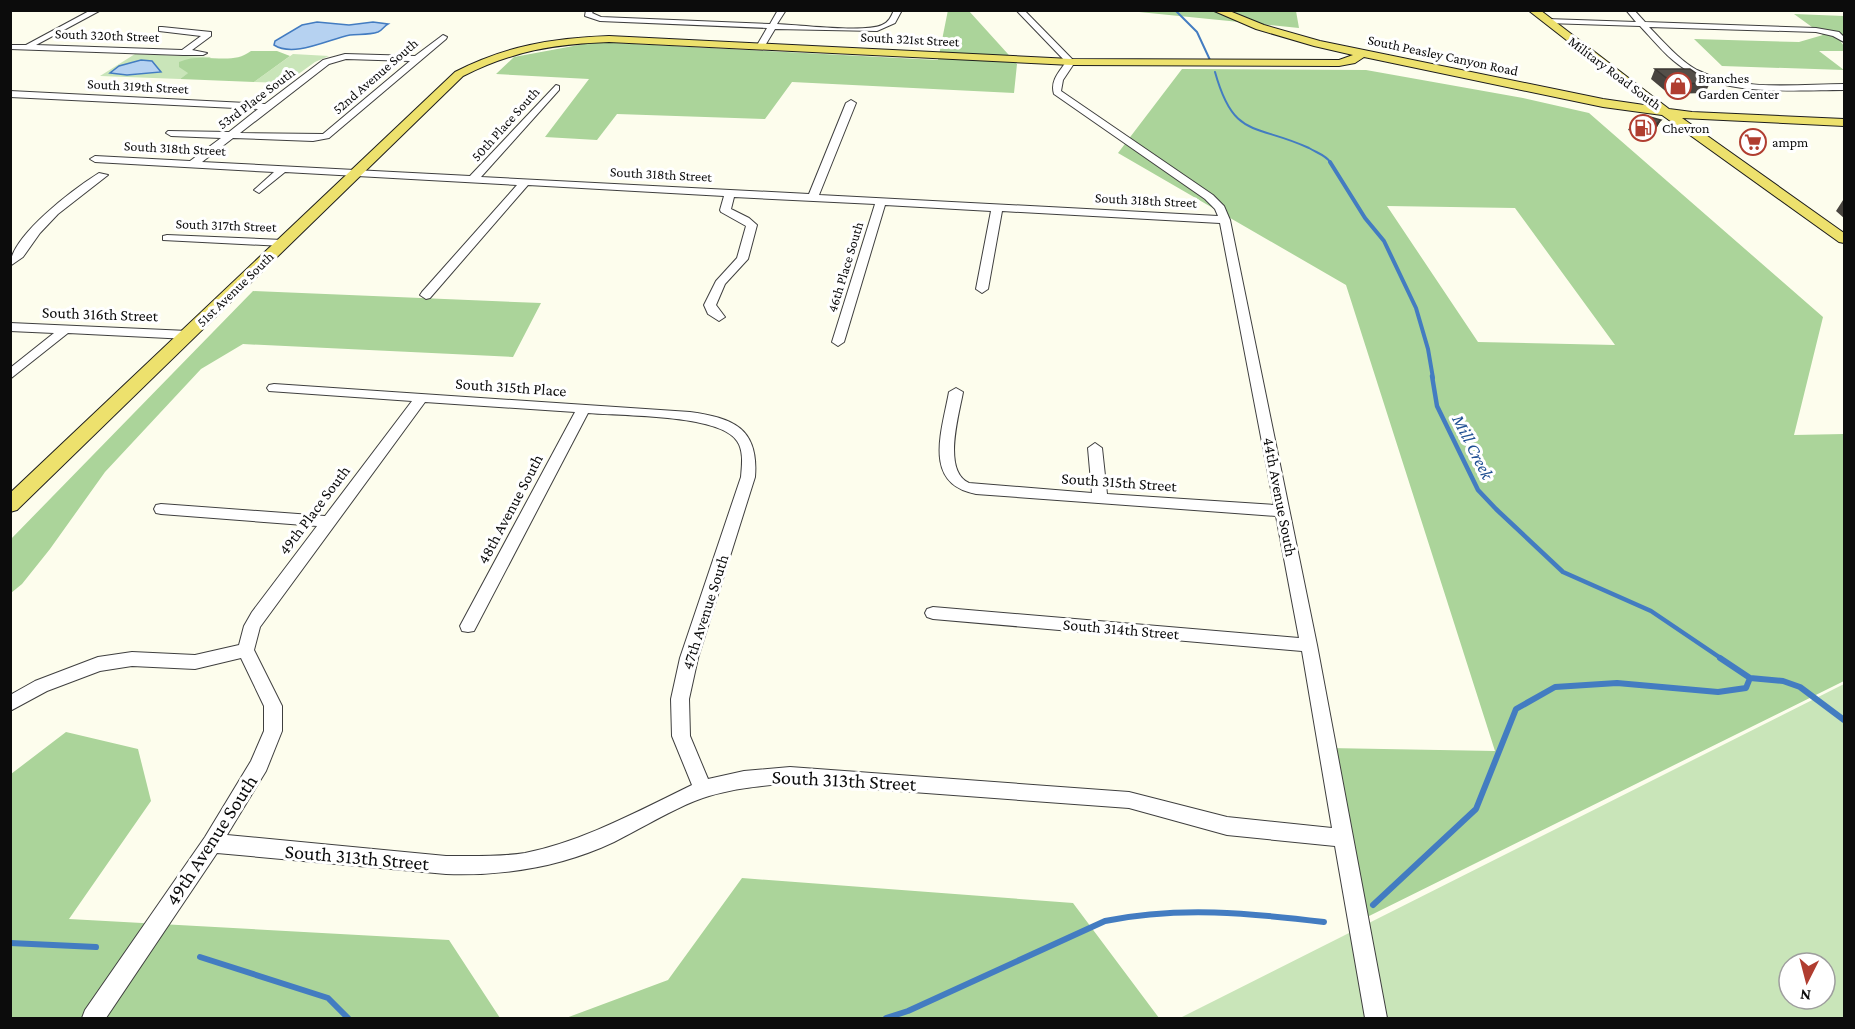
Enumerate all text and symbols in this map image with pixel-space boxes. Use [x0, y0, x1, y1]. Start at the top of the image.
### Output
street label: South 320th Street [55, 25, 160, 45]
street label: South 321st Street [860, 28, 960, 50]
street label: South Peasley Canyon Road [1366, 31, 1520, 79]
street label: Military Road South [1566, 33, 1665, 113]
street label: 52nd Avenue South [329, 34, 421, 117]
street label: 53rd Place South [214, 63, 298, 132]
place label: Branches Garden Center [1698, 70, 1779, 102]
shop icon: Branches Garden Center [1663, 71, 1693, 101]
street label: South 319th Street [87, 75, 190, 97]
street label: 50th Place South [468, 83, 543, 164]
fuel station icon: Chevron [1628, 113, 1658, 143]
place label: Chevron [1662, 120, 1710, 136]
supermarket icon: ampm [1738, 127, 1768, 157]
place label: ampm [1772, 134, 1808, 150]
street label: South 318th Street [124, 137, 227, 159]
street label: South 318th Street [610, 163, 713, 185]
street label: South 318th Street [1095, 189, 1198, 211]
street label: South 317th Street [175, 215, 277, 235]
street label: 46th Place South [824, 219, 866, 314]
street label: 51st Avenue South [193, 248, 277, 330]
street label: South 316th Street [42, 303, 159, 325]
street label: South 315th Place [455, 375, 567, 399]
water label: Mill Creek [1448, 410, 1498, 484]
street label: 44th Avenue South [1260, 436, 1300, 558]
street label: 48th Avenue South [474, 451, 546, 567]
street label: 49th Place South [275, 462, 353, 558]
street label: South 315th Street [1061, 469, 1178, 495]
street label: 47th Avenue South [678, 552, 732, 672]
street label: South 314th Street [1062, 615, 1180, 643]
street label: South 313th Street [771, 765, 917, 795]
street label: 49th Avenue South [161, 770, 262, 909]
street label: South 313th Street [284, 840, 430, 874]
north arrow [1777, 951, 1837, 1011]
text: N [1799, 986, 1812, 1004]

